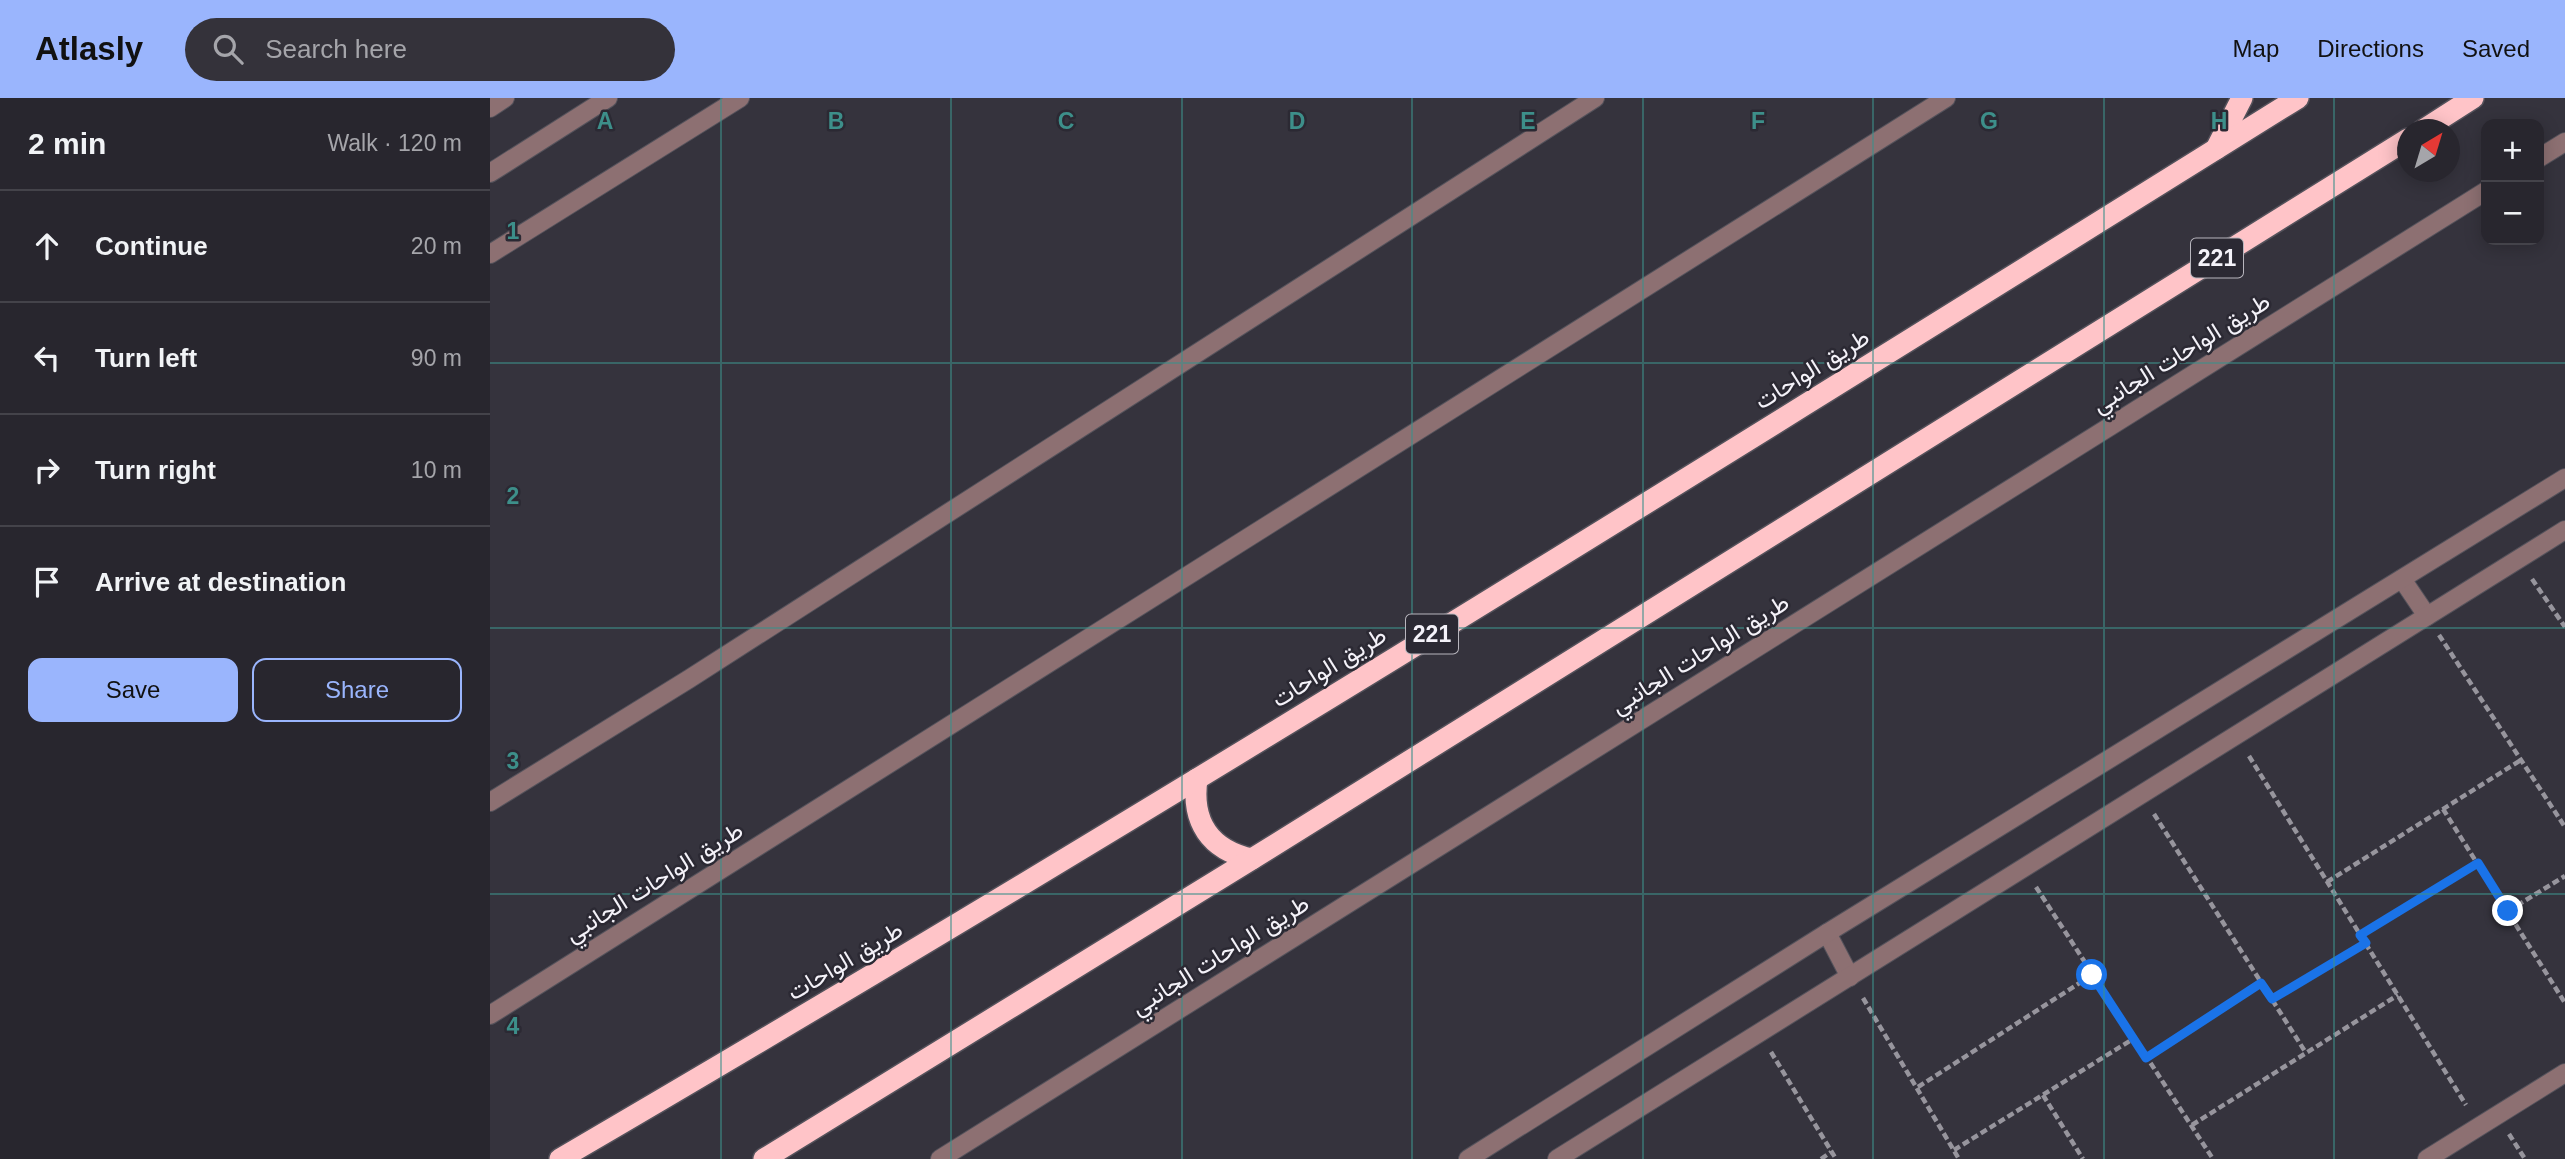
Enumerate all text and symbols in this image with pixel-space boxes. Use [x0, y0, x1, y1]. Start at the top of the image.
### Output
search box [185, 18, 675, 81]
text: Atlasly [35, 30, 143, 67]
icon: search [209, 30, 247, 68]
text: Search here [265, 34, 407, 64]
text: Map [2233, 35, 2279, 62]
text: Directions [2317, 35, 2424, 62]
text: Saved [2462, 35, 2530, 62]
text: A [597, 108, 613, 134]
text: B [828, 108, 844, 134]
text: C [1058, 108, 1074, 134]
text: D [1289, 108, 1305, 134]
text: E [1520, 108, 1536, 134]
text: F [1751, 108, 1765, 134]
text: G [1980, 108, 1998, 134]
text: H [2211, 108, 2227, 134]
north arrow [2397, 119, 2460, 182]
map controls [2481, 119, 2544, 245]
button: + [2481, 119, 2544, 182]
text: 2 min [28, 127, 106, 160]
text: Walk · 120 m [327, 130, 462, 156]
button: − [2481, 182, 2544, 245]
text: 1 [507, 218, 520, 244]
icon: ahead [28, 227, 66, 265]
text: Continue [95, 231, 208, 261]
text: 20 m [411, 233, 462, 259]
road number: 221 [2191, 238, 2243, 278]
street label: طريق الواحات الجانبي [2087, 287, 2278, 423]
street label: طريق الواحات [1750, 323, 1875, 416]
icon: left [28, 339, 66, 377]
text: Turn left [95, 343, 197, 373]
text: 90 m [411, 345, 462, 371]
icon: right [28, 451, 66, 489]
text: Turn right [95, 455, 216, 485]
text: 10 m [411, 457, 462, 483]
text: 2 [507, 483, 519, 509]
icon: arrive [28, 563, 66, 601]
text: Arrive at destination [95, 567, 346, 597]
street label: طريق الواحات الجانبي [1606, 588, 1797, 724]
road number: 221 [1406, 614, 1458, 654]
street label: طريق الواحات [1267, 621, 1392, 714]
button: Save [28, 658, 238, 722]
button: Share [252, 658, 462, 722]
text: 3 [507, 748, 519, 774]
street label: طريق الواحات الجانبي [560, 816, 751, 952]
street label: طريق الواحات الجانبي [1126, 889, 1317, 1025]
route end [2492, 895, 2523, 926]
street label: طريق الواحات [782, 916, 908, 1007]
route start [2076, 959, 2107, 990]
text: 4 [507, 1013, 520, 1039]

